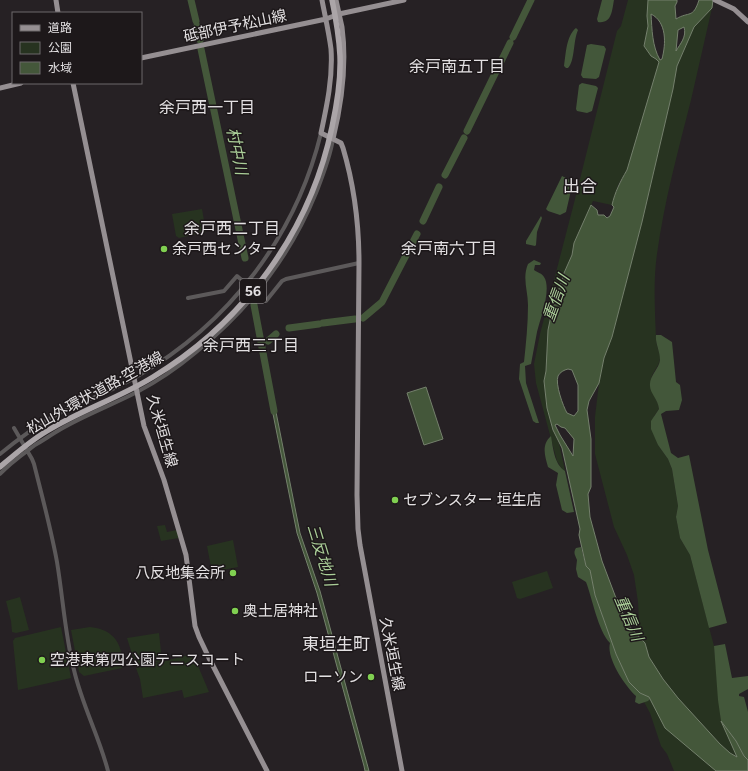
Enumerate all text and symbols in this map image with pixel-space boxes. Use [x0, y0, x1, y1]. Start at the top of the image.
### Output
street label: 砥部伊予松山線 [182, 6, 288, 46]
legend [12, 12, 142, 84]
text: 道路 [48, 21, 72, 35]
text: 公園 [48, 41, 72, 55]
district label: 余戸南五丁目 [409, 57, 505, 76]
text: 水域 [48, 61, 72, 75]
district label: 余戸西一丁目 [159, 98, 255, 117]
water label: 村中川 [223, 126, 252, 178]
district label: 出合 [563, 176, 597, 196]
district label: 余戸西二丁目 [184, 219, 280, 238]
district label: 余戸南六丁目 [401, 239, 497, 258]
place label: 余戸西センター [172, 240, 277, 258]
marker: 余戸西センター [159, 244, 169, 254]
water label: 重信川 [539, 270, 574, 324]
road number: 56 [240, 279, 266, 303]
district label: 余戸西三丁目 [203, 336, 299, 355]
street label: 松山外環状道路;空港線 [23, 348, 167, 438]
street label: 久米垣生線 [143, 392, 181, 470]
place label: セブンスター 垣生店 [403, 491, 541, 509]
marker: セブンスター 垣生店 [390, 495, 400, 505]
water label: 三反地川 [304, 522, 341, 590]
place label: 八反地集会所 [135, 564, 225, 582]
marker: 八反地集会所 [228, 568, 238, 578]
water label: 重信川 [611, 592, 648, 646]
place label: 奥土居神社 [243, 602, 318, 620]
marker: 奥土居神社 [230, 606, 240, 616]
street label: 久米垣生線 [376, 615, 408, 693]
district label: 東垣生町 [302, 634, 370, 654]
place label: 空港東第四公園テニスコート [50, 651, 245, 669]
marker: 空港東第四公園テニスコート [37, 655, 47, 665]
place label: ローソン [303, 668, 363, 686]
marker: ローソン [366, 672, 376, 682]

